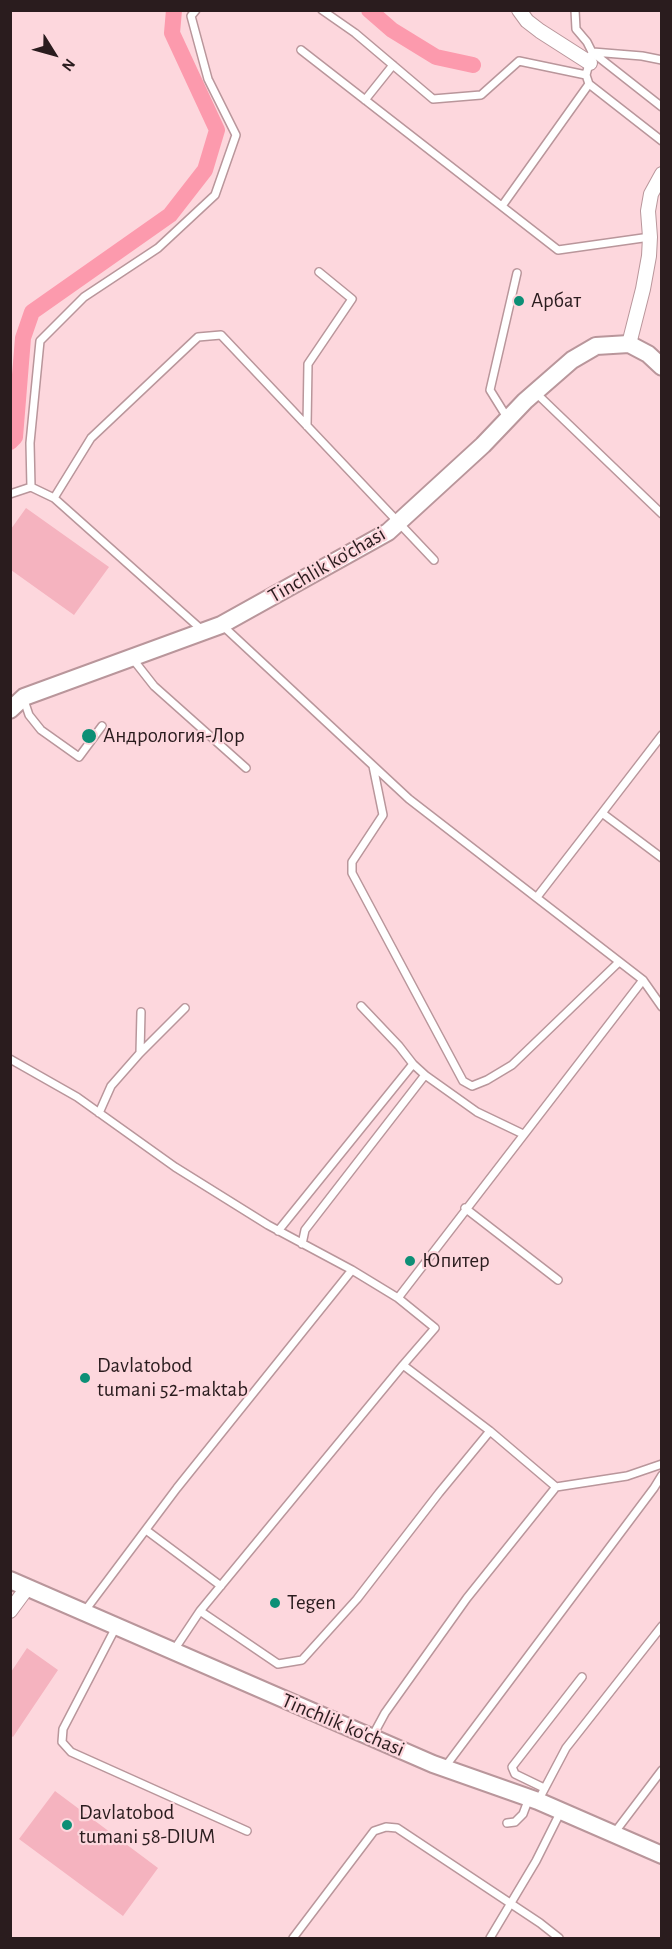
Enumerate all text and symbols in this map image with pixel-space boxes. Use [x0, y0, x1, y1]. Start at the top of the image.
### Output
north arrow [24, 24, 84, 84]
text: N [59, 56, 78, 74]
place label: Арбат [531, 288, 581, 314]
marker: Арбат [512, 294, 526, 308]
street label: Tinchlik ko'chasi [264, 521, 390, 609]
place label: Андрология-Лор [103, 723, 245, 749]
marker: Андрология-Лор [80, 727, 98, 745]
place label: Юпитер [422, 1248, 490, 1274]
marker: Юпитер [403, 1254, 417, 1268]
place label: Davlatobod tumani 52-maktab [97, 1353, 248, 1403]
marker: Davlatobod tumani 52-maktab [78, 1371, 92, 1385]
place label: Tegen [287, 1590, 336, 1616]
marker: Tegen [268, 1596, 282, 1610]
street label: Tinchlik ko'chasi [278, 1688, 408, 1762]
place label: Davlatobod tumani 58-DIUM [79, 1800, 215, 1850]
marker: Davlatobod tumani 58-DIUM [60, 1818, 74, 1832]

